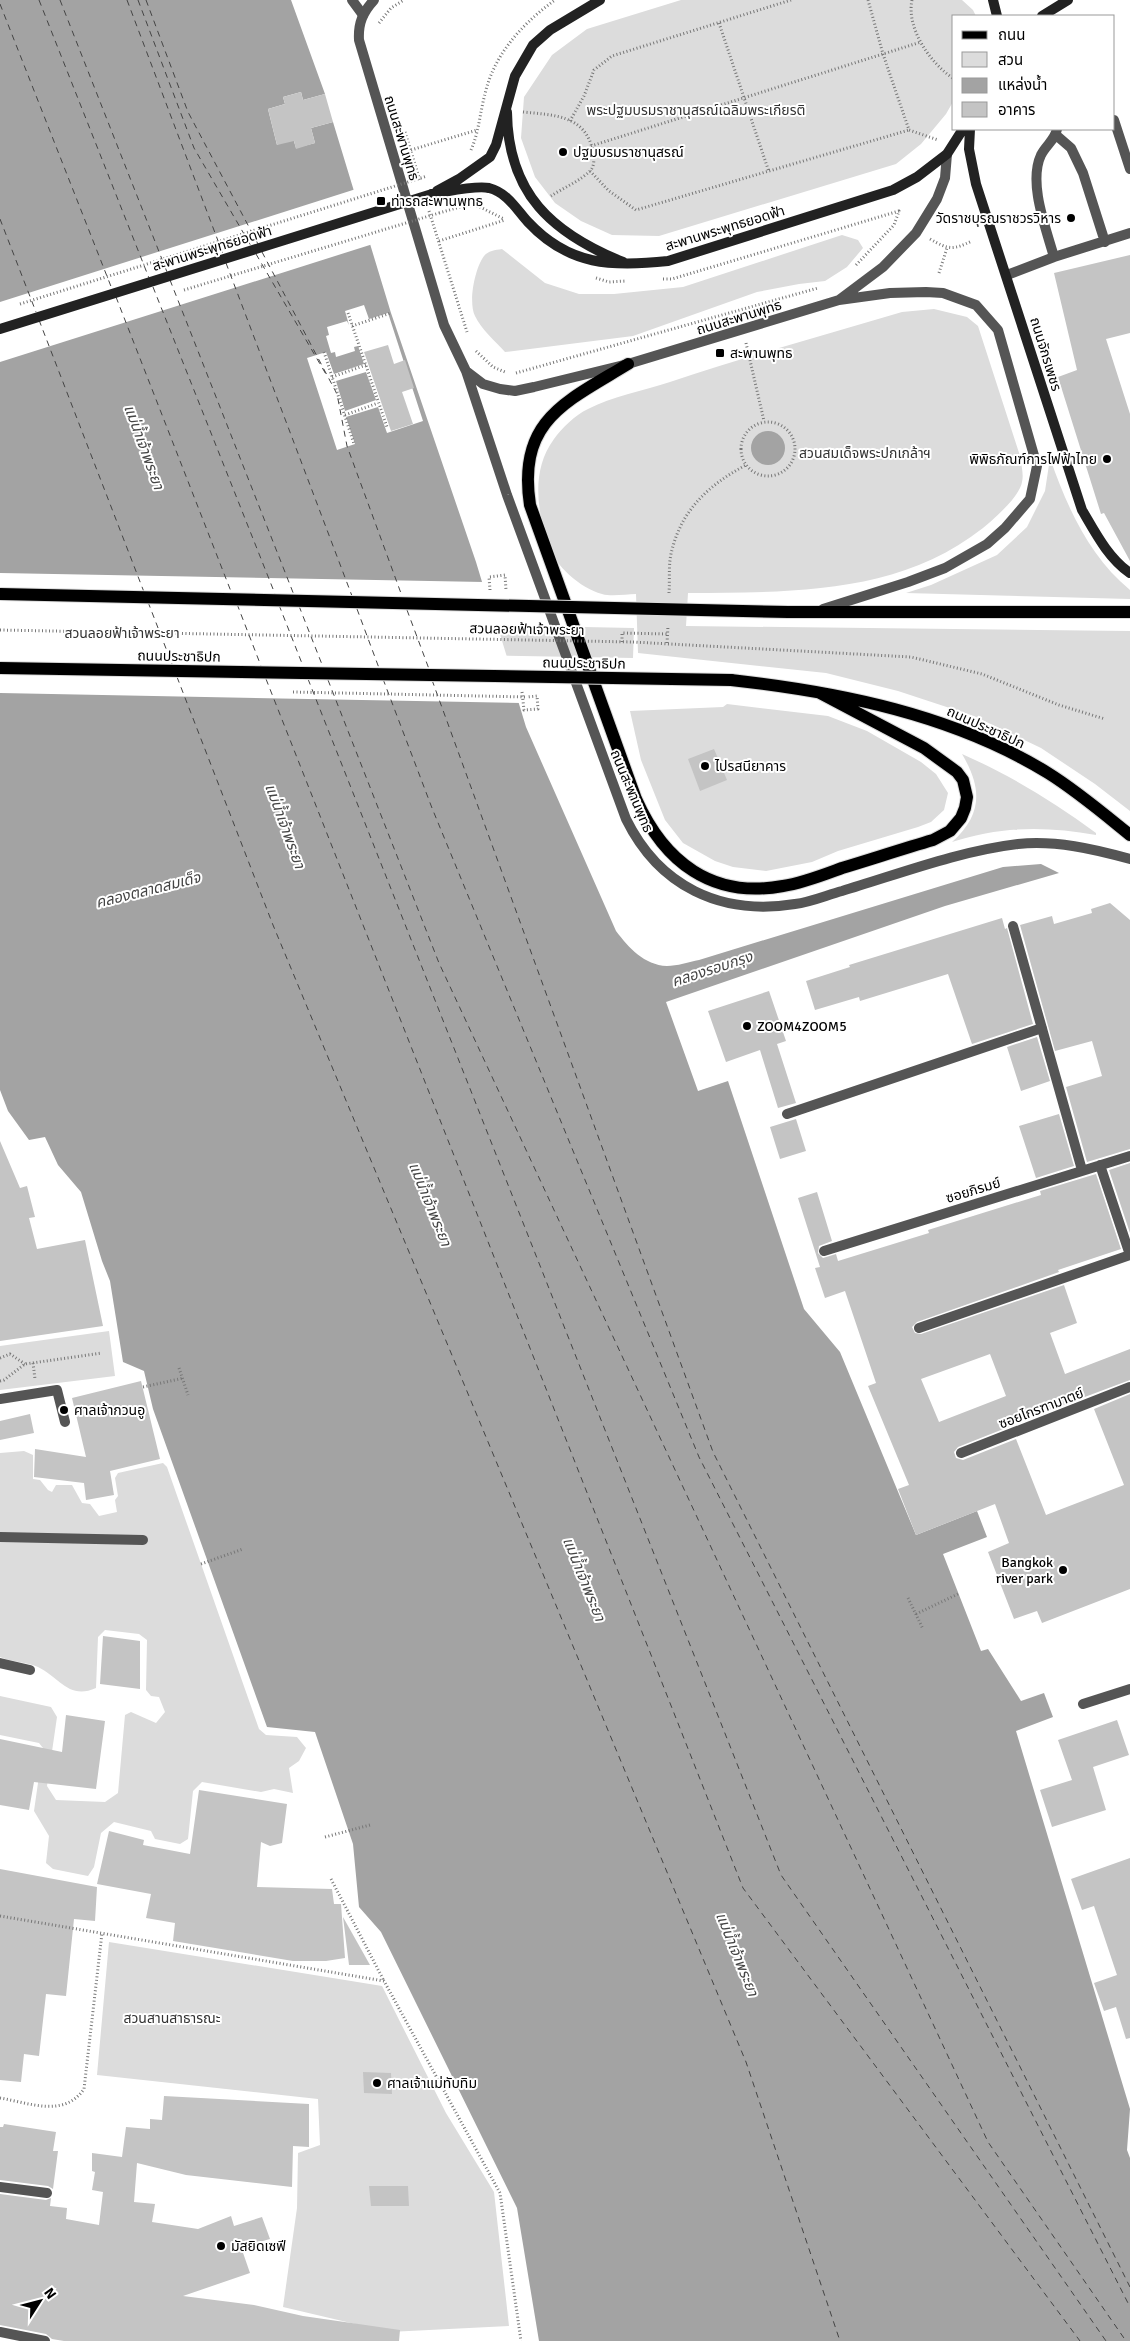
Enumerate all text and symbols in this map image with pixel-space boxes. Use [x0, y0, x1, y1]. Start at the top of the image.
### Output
legend [952, 15, 1115, 130]
text: ถนน [998, 26, 1025, 44]
text: สวน [998, 51, 1023, 69]
text: แหล่งน้ำ [998, 74, 1047, 94]
street label: ถนนสะพานพุทธ [380, 93, 423, 183]
text: อาคาร [998, 101, 1035, 119]
park label: พระปฐมบรมราชานุสรณ์เฉลิมพระเกียรติ [587, 102, 805, 119]
place label: ปฐมบรมราชานุสรณ์ [573, 144, 684, 161]
marker: ปฐมบรมราชานุสรณ์ [557, 146, 569, 158]
place label: ท่ารถสะพานพุทธ [391, 193, 483, 210]
marker: ท่ารถสะพานพุทธ [375, 195, 387, 207]
street label: สะพานพระพุทธยอดฟ้า [663, 202, 787, 255]
place label: วัดราชบุรณราชวรวิหาร [936, 210, 1061, 227]
marker: วัดราชบุรณราชวรวิหาร [1065, 212, 1077, 224]
street label: สะพานพระพุทธยอดฟ้า [150, 222, 274, 275]
street label: ถนนสะพานพุทธ [694, 296, 784, 339]
street label: ถนนจักรเพชร [1026, 315, 1065, 393]
place label: สะพานพุทธ [730, 345, 793, 362]
marker: สะพานพุทธ [714, 347, 726, 359]
water label: แม่น้ำเจ้าพระยา [120, 401, 170, 493]
park label: สวนสมเด็จพระปกเกล้าฯ [799, 445, 931, 462]
place label: พิพิธภัณฑ์การไฟฟ้าไทย [969, 451, 1097, 468]
marker: พิพิธภัณฑ์การไฟฟ้าไทย [1101, 453, 1113, 465]
street label: สวนลอยฟ้าเจ้าพระยา [469, 620, 585, 639]
park label: สวนลอยฟ้าเจ้าพระยา [64, 625, 180, 642]
street label: ถนนประชาธิปก [137, 647, 221, 666]
street label: ถนนประชาธิปก [542, 654, 626, 673]
street label: ถนนประชาธิปก [944, 703, 1027, 752]
street label: ถนนสะพานพุทธ [606, 747, 657, 835]
place label: ไปรสนียาคาร [714, 758, 786, 775]
marker: ไปรสนียาคาร [699, 760, 711, 772]
water label: แม่น้ำเจ้าพระยา [261, 780, 311, 872]
water label: คลองตลาดสมเด็จ [94, 868, 203, 912]
water label: คลองรอบกรุง [669, 947, 756, 991]
place label: ZOOM4ZOOM5 [757, 1018, 847, 1035]
marker: ZOOM4ZOOM5 [741, 1020, 753, 1032]
water label: แม่น้ำเจ้าพระยา [405, 1159, 457, 1249]
street label: ซอยภิรมย์ [944, 1174, 1003, 1207]
street label: ซอยไกรฑามาตย์ [996, 1384, 1086, 1432]
place label: ศาลเจ้ากวนอู [74, 1402, 145, 1419]
marker: ศาลเจ้ากวนอู [58, 1404, 70, 1416]
water label: แม่น้ำเจ้าพระยา [559, 1534, 611, 1624]
place label: Bangkok river park [996, 1554, 1053, 1587]
marker: Bangkok river park [1057, 1564, 1069, 1576]
water label: แม่น้ำเจ้าพระยา [712, 1909, 764, 1999]
park label: สวนสานสาธารณะ [123, 2010, 221, 2027]
place label: ศาลเจ้าแม่ทับทิม [387, 2075, 477, 2092]
marker: ศาลเจ้าแม่ทับทิม [371, 2077, 383, 2089]
place label: มัสยิดเซฟี [231, 2238, 286, 2255]
marker: มัสยิดเซฟี [215, 2240, 227, 2252]
north arrow [15, 2276, 65, 2326]
text: N [40, 2285, 60, 2303]

